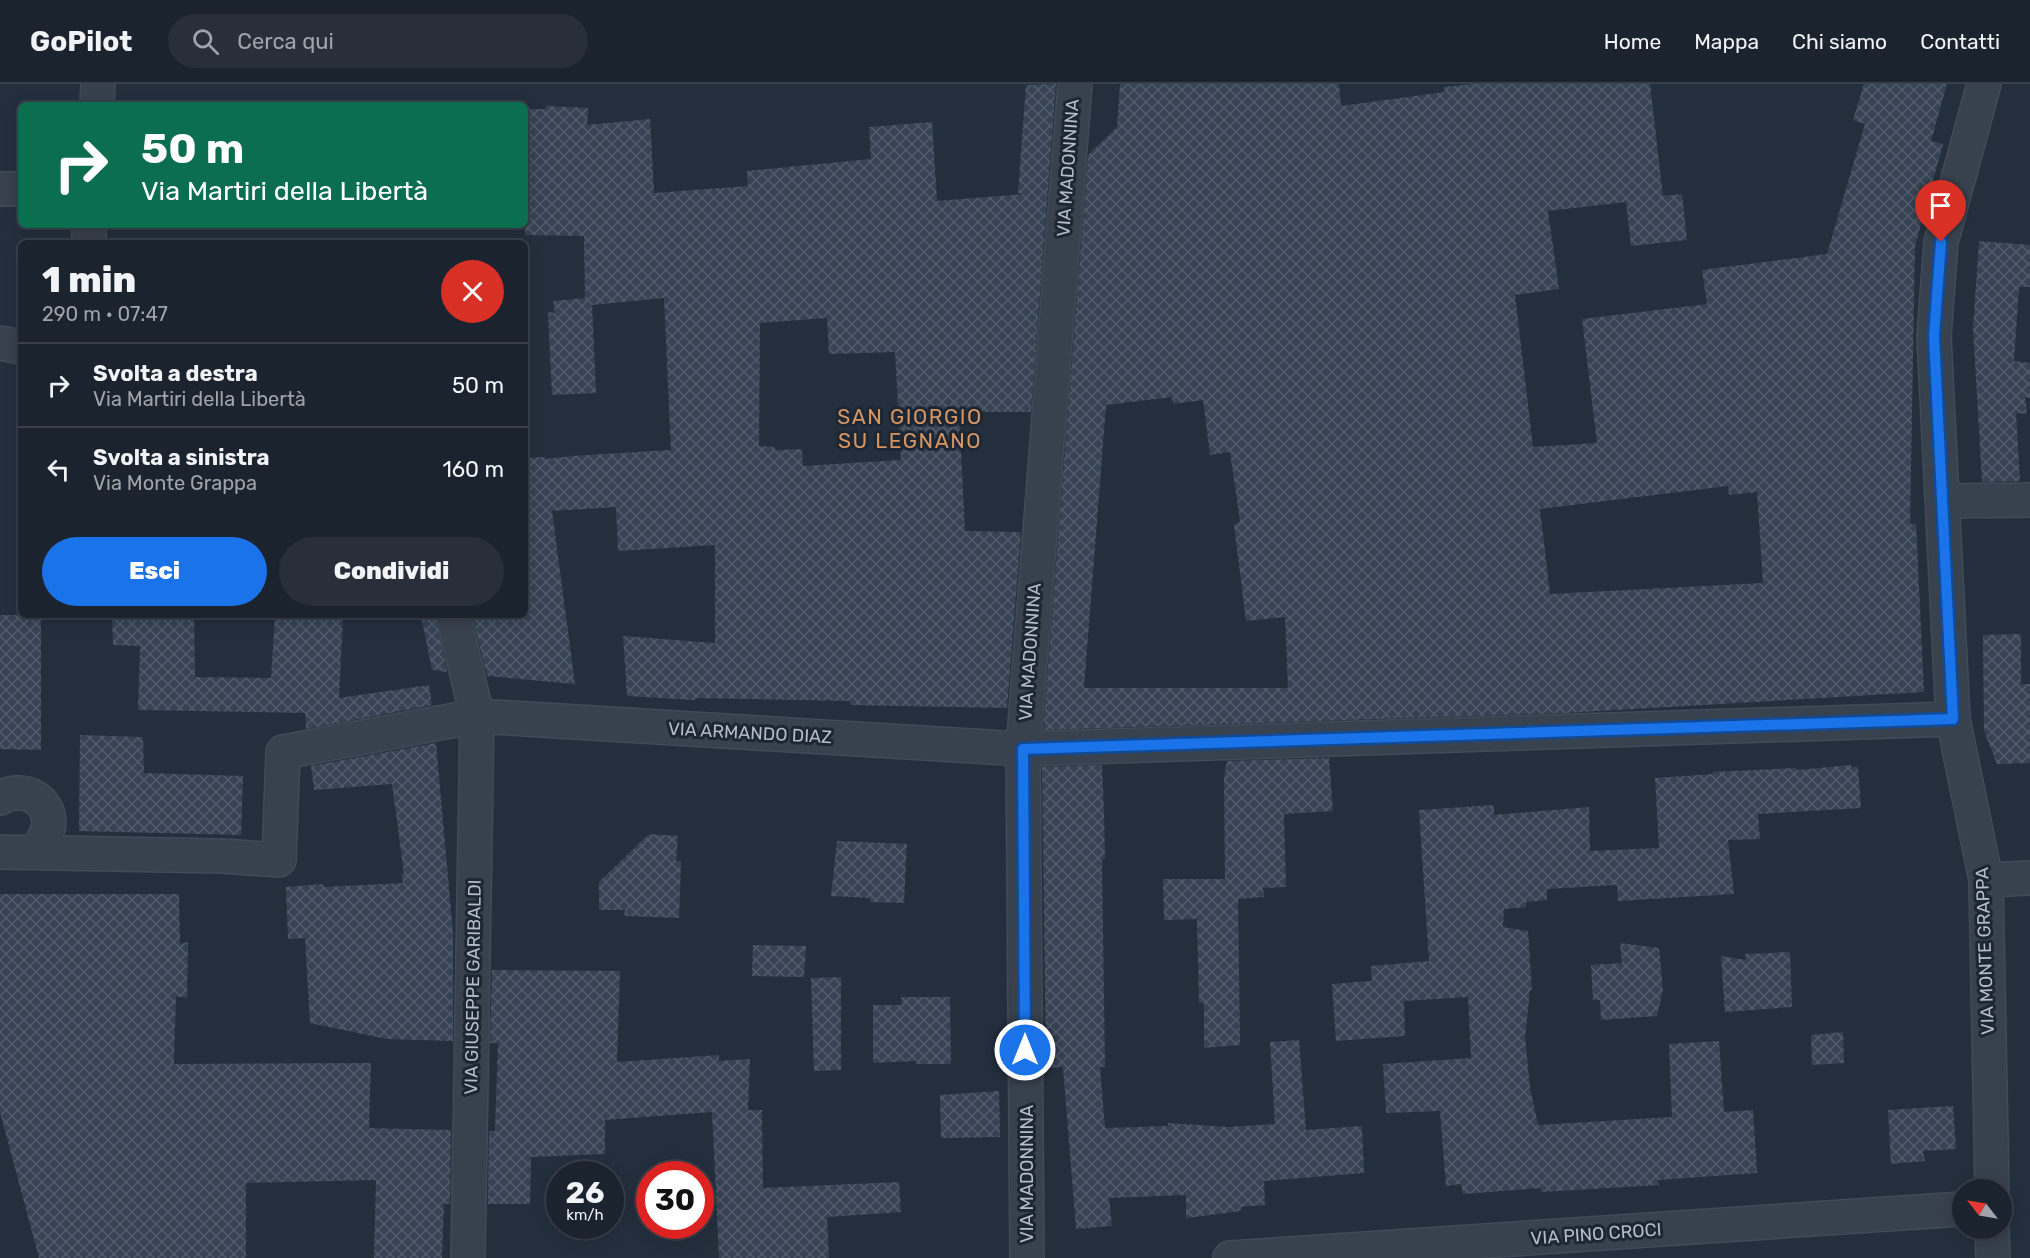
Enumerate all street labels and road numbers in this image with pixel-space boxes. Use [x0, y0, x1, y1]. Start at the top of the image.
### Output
street label: VIA MADONNINA [1052, 98, 1084, 238]
street label: VIA MADONNINA [1014, 582, 1046, 722]
street label: VIA ARMANDO DIAZ [667, 718, 833, 748]
street label: VIA MONTE GRAPPA [1971, 867, 1999, 1035]
street label: VIA GIUSEPPE GARIBALDI [460, 879, 486, 1095]
street label: VIA MADONNINA [1016, 1105, 1038, 1243]
street label: VIA PINO CROCI [1530, 1218, 1662, 1250]

